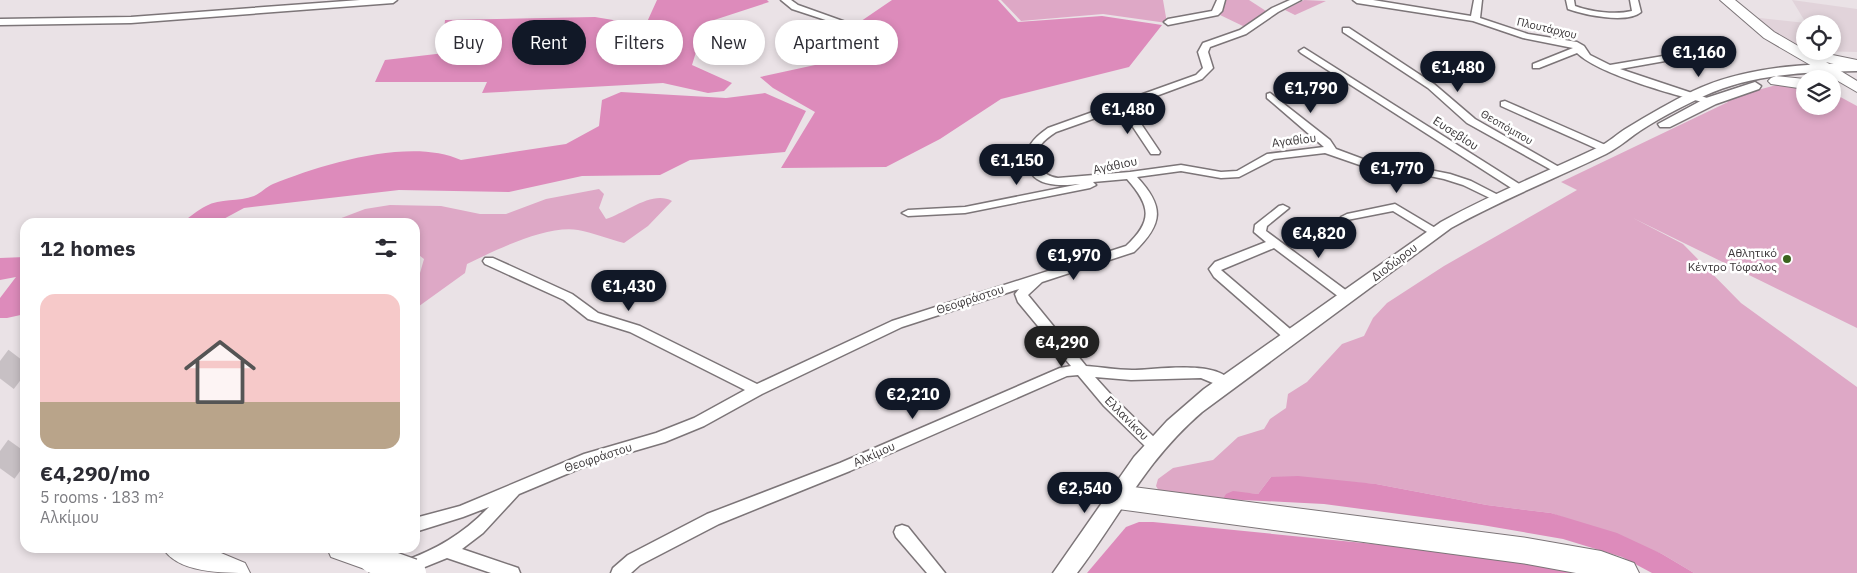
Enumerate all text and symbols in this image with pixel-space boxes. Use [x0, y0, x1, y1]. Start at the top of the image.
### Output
street label: Πλουτάρχου [1516, 14, 1578, 42]
map controls [1796, 15, 1841, 115]
button: locate [1796, 15, 1841, 60]
chip: Buy [435, 20, 502, 65]
chip: Rent [512, 20, 586, 65]
chip: Filters [596, 20, 683, 65]
chip: New [693, 20, 765, 65]
chip: Apartment [775, 20, 898, 65]
pin: €1,160 [1658, 36, 1740, 78]
text: €1,160 [1672, 42, 1726, 62]
pin: €1,480 [1417, 51, 1499, 93]
text: €1,480 [1431, 57, 1485, 77]
button: layers [1796, 70, 1841, 115]
pin: €1,790 [1270, 72, 1352, 114]
text: €1,790 [1284, 78, 1338, 98]
pin: €1,480 [1087, 92, 1169, 135]
text: €1,480 [1101, 99, 1155, 119]
street label: Θεοπόμπου [1478, 106, 1536, 148]
street label: Ευσεβίου [1430, 113, 1482, 153]
street label: Αγαθίου [1271, 130, 1317, 150]
pin: €1,150 [976, 144, 1058, 186]
text: €1,150 [990, 150, 1044, 170]
pin: €1,770 [1356, 152, 1438, 194]
street label: Αγάθιου [1092, 153, 1138, 177]
text: €1,770 [1370, 158, 1424, 178]
pin: €4,820 [1278, 216, 1360, 259]
text: €4,820 [1292, 223, 1346, 243]
text: 12 homes [40, 234, 136, 262]
icon: filters [372, 234, 400, 262]
pin: €1,970 [1033, 238, 1115, 281]
street label: Διοδώρου [1368, 240, 1420, 284]
text: €1,970 [1047, 245, 1101, 265]
place label: Αθλητικό Κέντρο Τόφαλος [1688, 245, 1777, 274]
marker: Αθλητικό Κέντρο Τόφαλος [1781, 253, 1793, 265]
pin: €1,430 [588, 270, 670, 312]
text: €1,430 [602, 276, 656, 296]
street label: Θεοφράστου [934, 281, 1006, 317]
pin: €4,290 [1021, 326, 1103, 368]
icon: home [175, 327, 265, 417]
text: €4,290 [1035, 332, 1089, 352]
pin: €2,210 [872, 378, 954, 420]
text: €2,210 [886, 384, 940, 404]
street label: Ελλανίκου [1102, 393, 1152, 443]
street label: Αλκίμου [851, 438, 897, 470]
street label: Θεοφράστου [562, 439, 634, 475]
text: €4,290/mo [40, 459, 150, 487]
pin: €2,540 [1044, 472, 1126, 514]
text: €2,540 [1058, 478, 1112, 498]
text: 5 rooms · 183 m² [40, 487, 164, 507]
text: Αλκίμου [40, 507, 99, 527]

